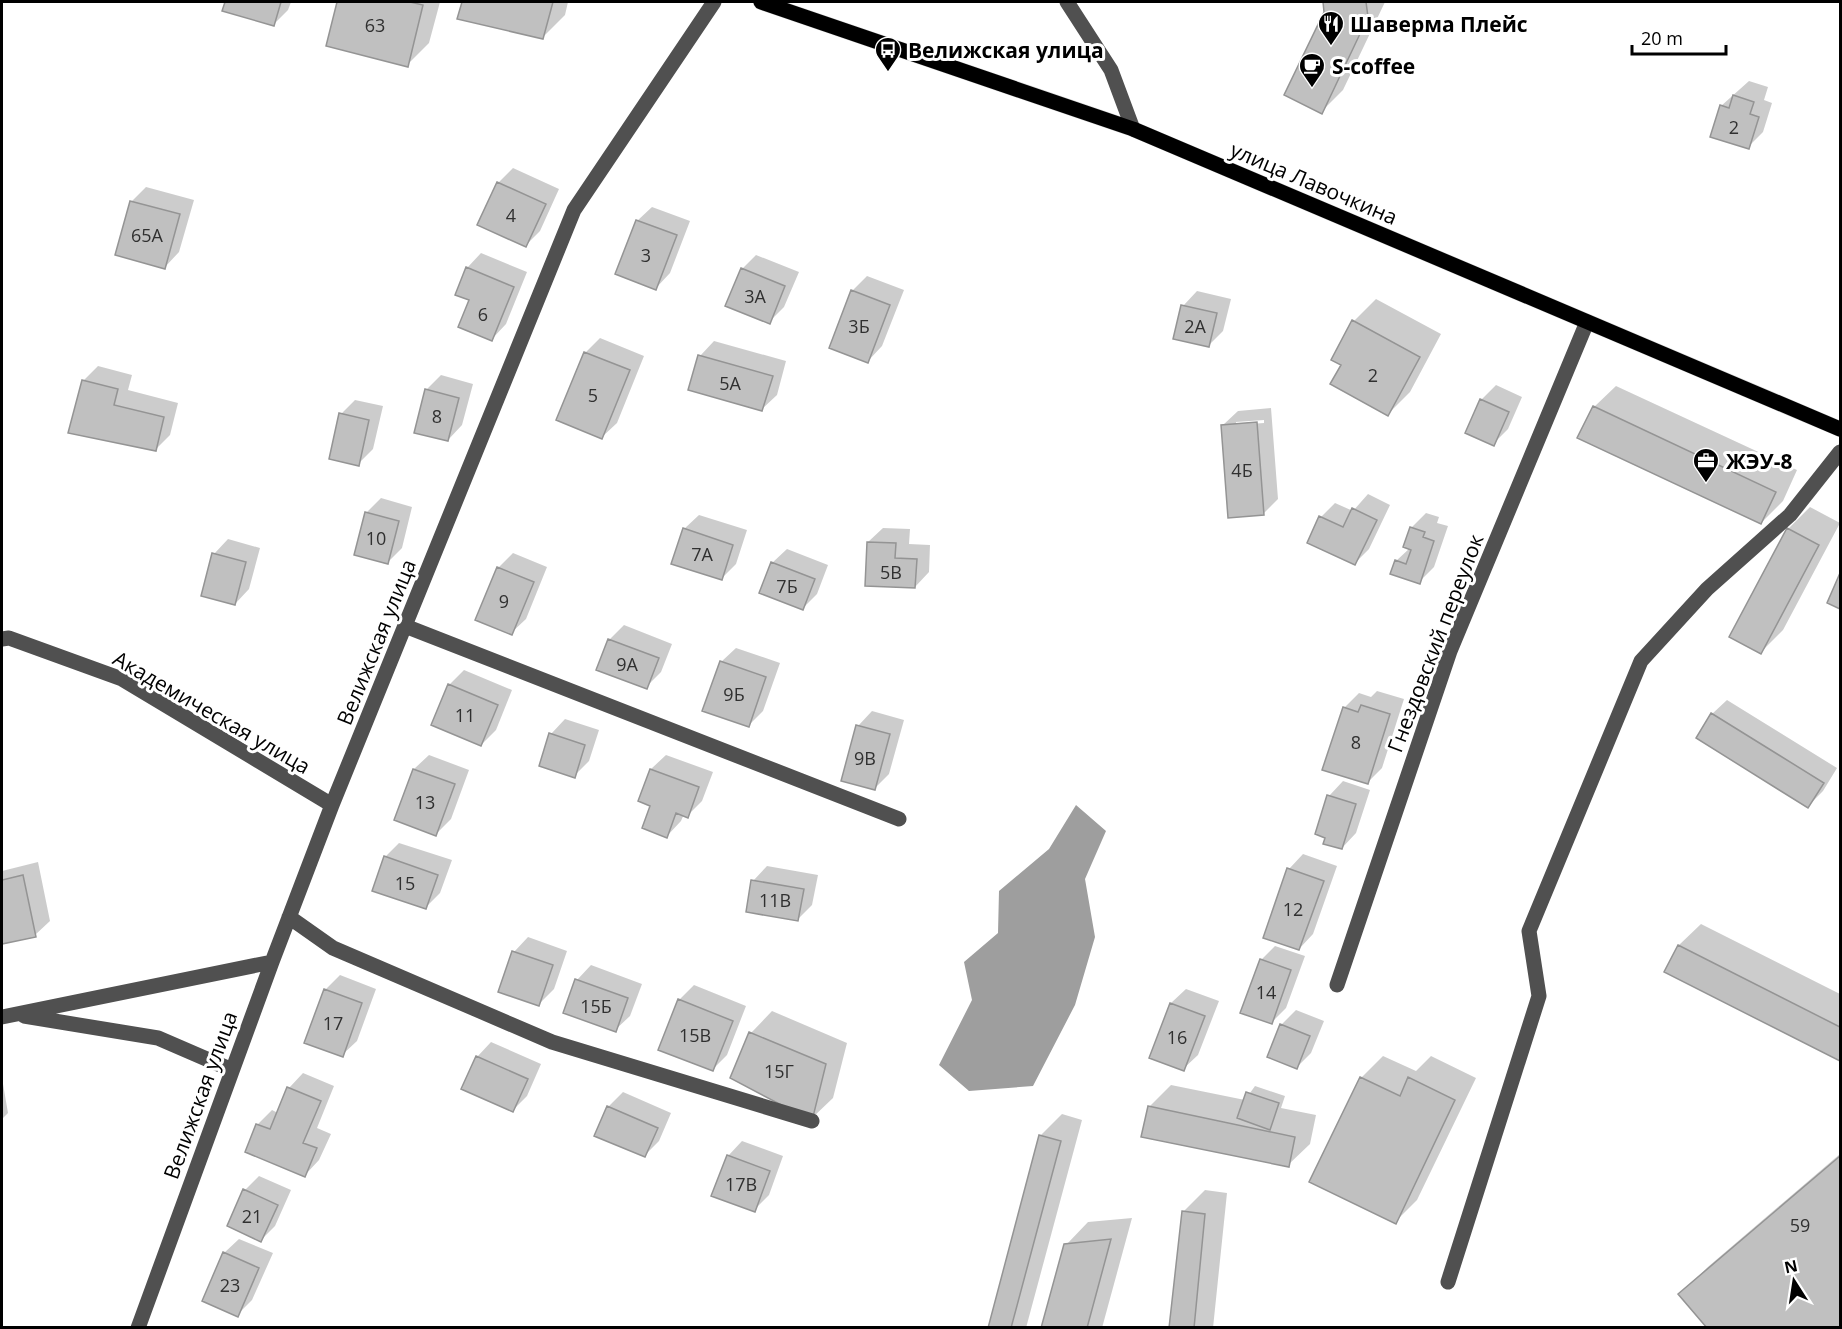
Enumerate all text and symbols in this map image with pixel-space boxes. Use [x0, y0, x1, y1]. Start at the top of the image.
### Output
restaurant icon: Шаверма Плейс [1316, 9, 1346, 47]
place label: Шаверма Плейс [1350, 10, 1528, 38]
house number: 63 [365, 13, 385, 37]
scale bar [1632, 18, 1726, 56]
text: 20 m [1641, 26, 1683, 50]
bus stop icon: Велижская улица [873, 35, 903, 73]
place label: Велижская улица [908, 36, 1104, 64]
cafe icon: S-coffee [1297, 51, 1327, 89]
place label: S-coffee [1332, 52, 1415, 80]
house number: 2 [1729, 115, 1739, 139]
street label: улица Лавочкина [1226, 135, 1402, 231]
house number: 4 [506, 203, 516, 227]
house number: 65А [131, 223, 164, 247]
house number: 3 [641, 243, 651, 267]
house number: 3А [744, 284, 766, 308]
house number: 6 [478, 302, 488, 326]
house number: 3Б [848, 314, 870, 338]
house number: 2А [1184, 314, 1206, 338]
house number: 2 [1368, 363, 1378, 387]
house number: 5А [719, 371, 741, 395]
house number: 5 [588, 383, 598, 407]
house number: 8 [432, 404, 442, 428]
office icon: ЖЭУ-8 [1691, 446, 1721, 484]
place label: ЖЭУ-8 [1726, 447, 1792, 475]
house number: 4Б [1231, 458, 1253, 482]
house number: 10 [366, 526, 386, 550]
street label: Гнездовский переулок [1380, 530, 1490, 756]
house number: 7А [691, 542, 713, 566]
street label: Велижская улица [330, 555, 422, 729]
house number: 5В [880, 560, 902, 584]
house number: 7Б [776, 574, 798, 598]
house number: 9 [499, 589, 509, 613]
street label: Академическая улица [108, 644, 316, 780]
house number: 9А [616, 652, 638, 676]
house number: 9Б [723, 682, 745, 706]
house number: 11 [455, 703, 475, 727]
house number: 8 [1351, 730, 1361, 754]
house number: 9В [854, 746, 876, 770]
house number: 13 [415, 790, 435, 814]
house number: 15 [395, 871, 415, 895]
house number: 11В [759, 888, 791, 912]
house number: 12 [1283, 897, 1303, 921]
house number: 14 [1256, 980, 1276, 1004]
house number: 15Б [580, 994, 612, 1018]
street label: Велижская улица [157, 1007, 243, 1183]
house number: 17 [323, 1011, 343, 1035]
house number: 15В [679, 1023, 711, 1047]
house number: 16 [1167, 1025, 1187, 1049]
house number: 15Г [764, 1059, 794, 1083]
house number: 17В [725, 1172, 757, 1196]
house number: 21 [242, 1204, 262, 1228]
house number: 59 [1790, 1213, 1810, 1237]
north arrow [1764, 1251, 1824, 1311]
text: N [1782, 1254, 1800, 1278]
house number: 23 [220, 1273, 240, 1297]

